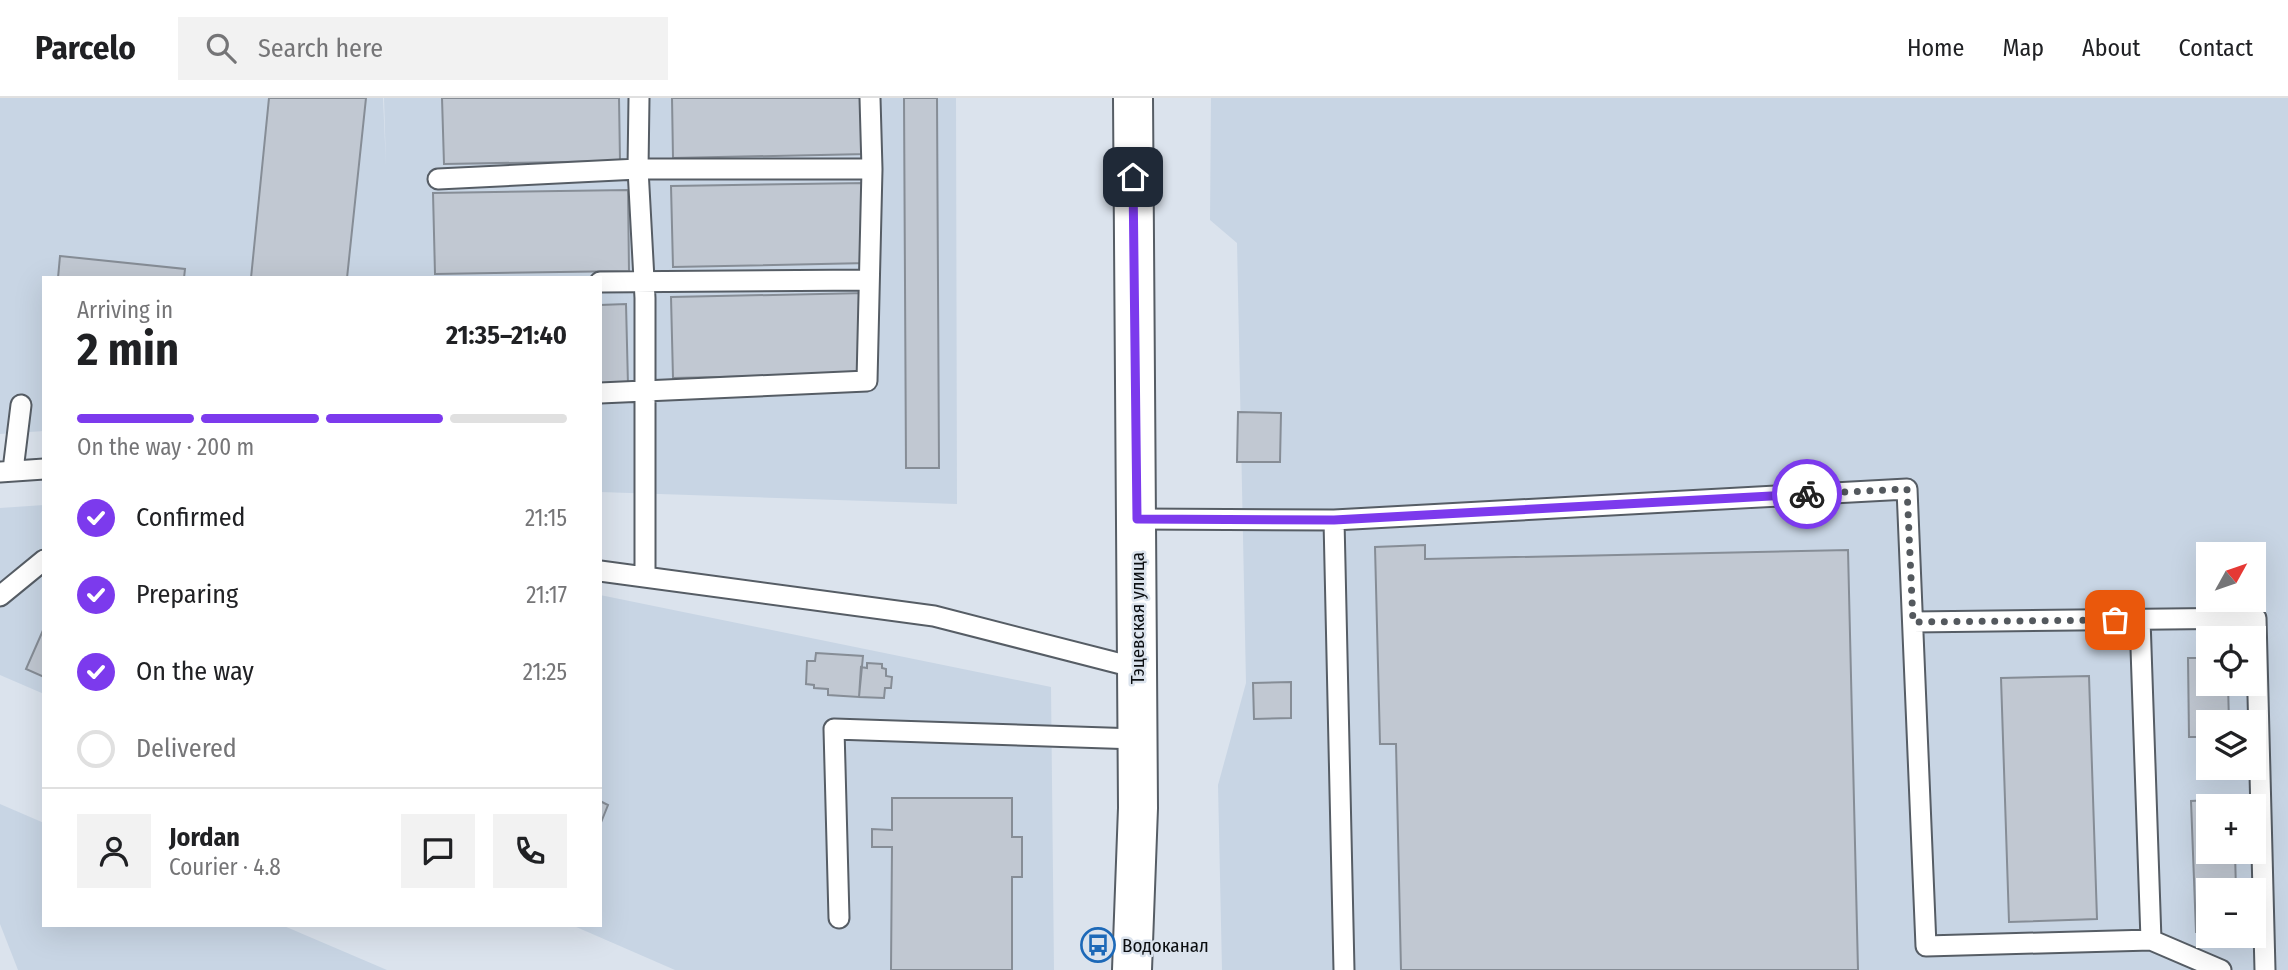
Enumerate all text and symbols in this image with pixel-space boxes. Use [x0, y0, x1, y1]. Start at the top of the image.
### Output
search box [178, 17, 668, 80]
text: Parcelo [35, 28, 136, 68]
icon: search [202, 29, 240, 67]
text: Search here [258, 33, 383, 64]
text: Home [1907, 34, 1964, 62]
text: Map [2002, 34, 2044, 62]
text: About [2082, 34, 2140, 62]
text: Contact [2178, 34, 2253, 62]
pin [1103, 147, 1163, 207]
icon: home [1114, 158, 1152, 196]
text: Arriving in [77, 296, 173, 324]
text: 21:35–21:40 [446, 320, 567, 351]
text: 2 min [77, 322, 179, 377]
text: On the way · 200 m [77, 433, 254, 461]
courier [1772, 459, 1842, 529]
icon: bike [1788, 475, 1826, 513]
icon: check [77, 499, 115, 537]
text: Confirmed [136, 502, 246, 533]
text: 21:15 [525, 504, 567, 532]
north arrow [2196, 542, 2266, 612]
map controls [2196, 542, 2266, 948]
street label: Тэцевская улица [1126, 552, 1149, 684]
icon: check [77, 576, 115, 614]
text: Preparing [136, 579, 238, 610]
text: 21:17 [526, 581, 567, 609]
pin [2085, 590, 2145, 650]
icon: bag [2096, 601, 2134, 639]
button: locate [2196, 626, 2266, 696]
icon: check [77, 653, 115, 691]
text: On the way [136, 656, 254, 687]
text: 21:25 [523, 658, 567, 686]
button: layers [2196, 710, 2266, 780]
text: Delivered [136, 733, 237, 764]
button: + [2196, 794, 2266, 864]
button: person [77, 814, 151, 888]
button: chat [401, 814, 475, 888]
button: phone [493, 814, 567, 888]
text: Jordan [169, 822, 240, 853]
text: Courier · 4.8 [169, 853, 281, 881]
button: − [2196, 878, 2266, 948]
bus stop icon: Водоканал [1079, 926, 1117, 964]
place label: Водоканал [1122, 934, 1209, 957]

